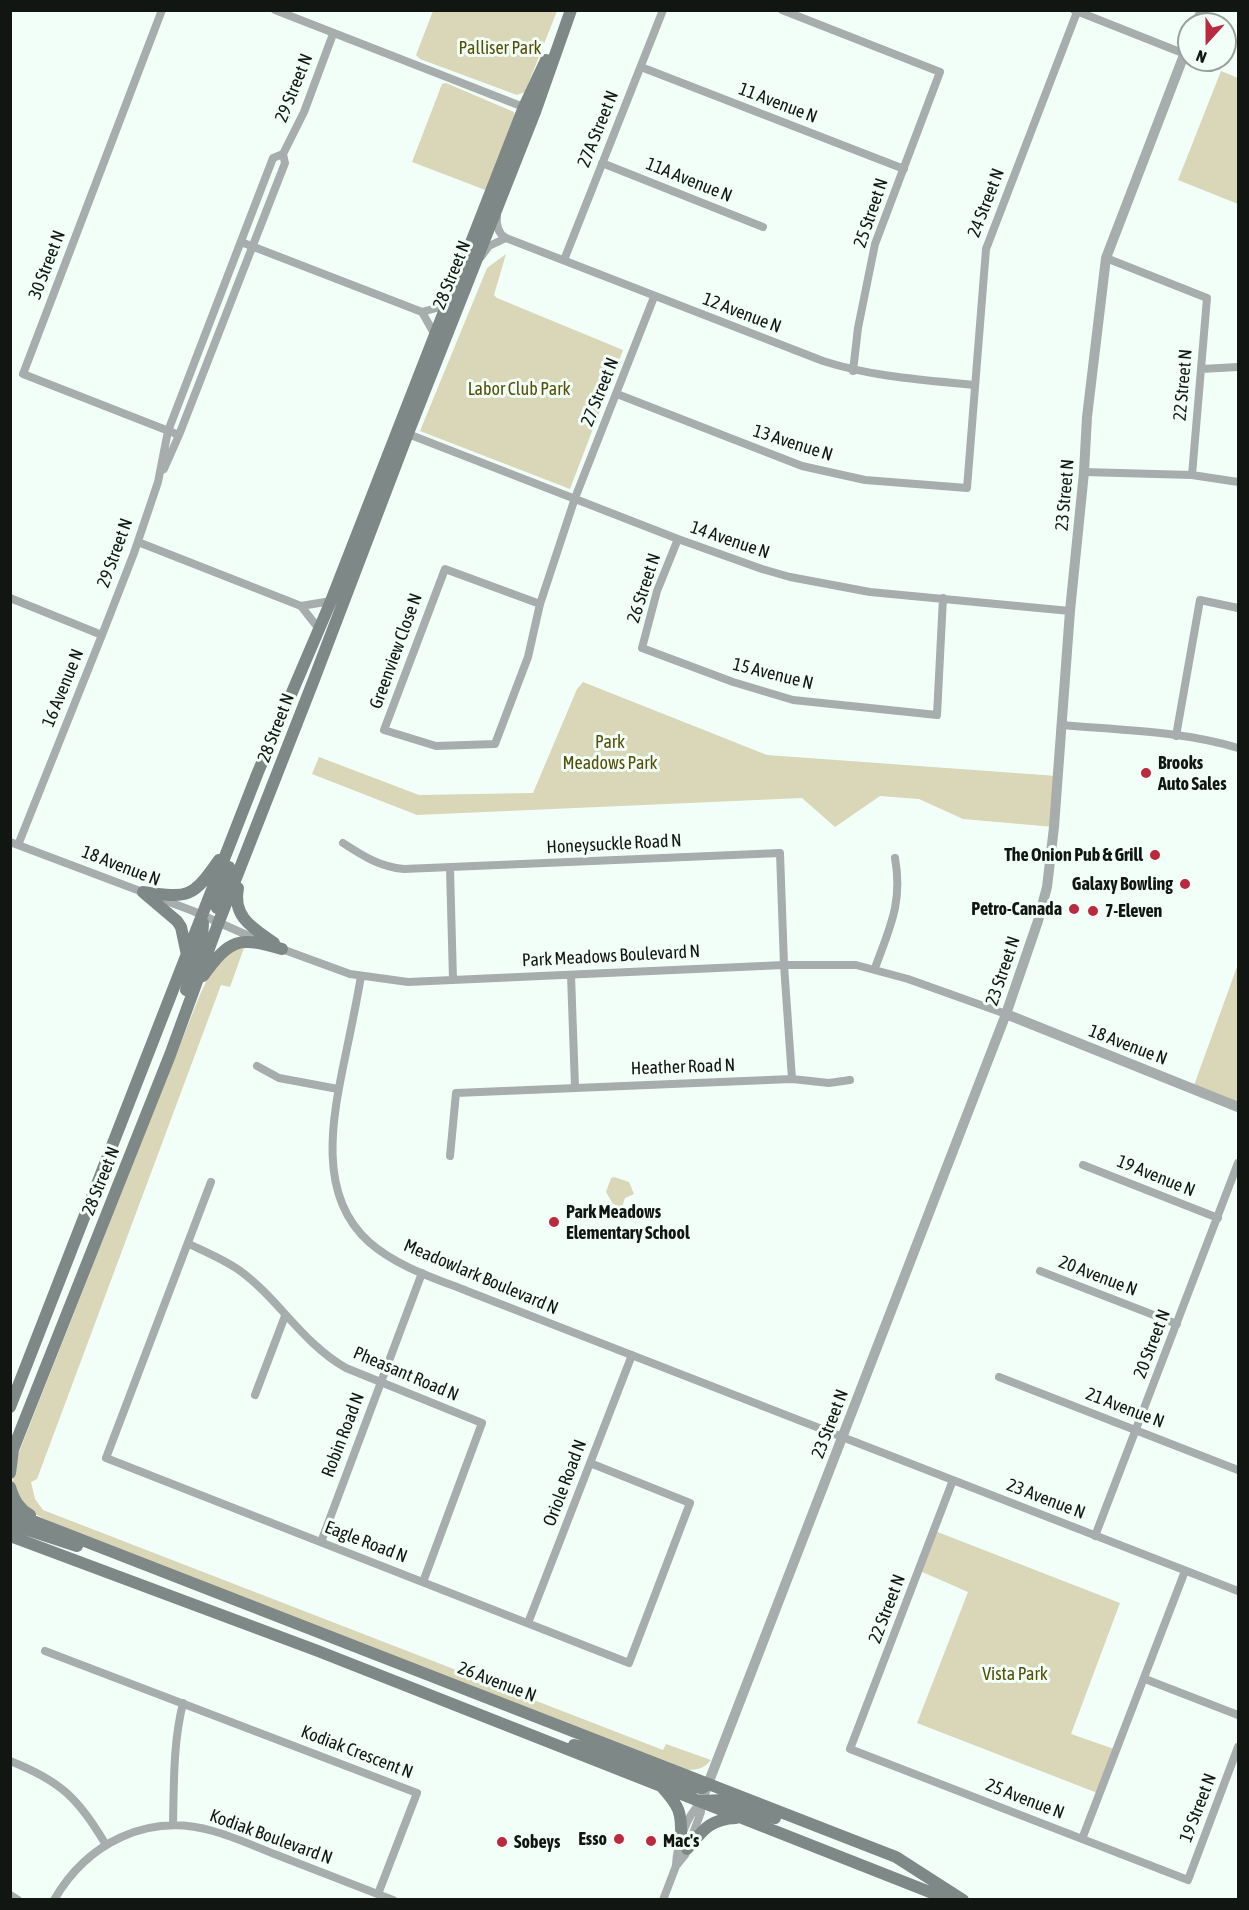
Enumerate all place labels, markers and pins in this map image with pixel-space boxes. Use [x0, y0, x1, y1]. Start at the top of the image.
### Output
place label: Brooks Auto Sales [1158, 752, 1226, 795]
marker: Brooks Auto Sales [1139, 766, 1153, 780]
place label: The Onion Pub & Grill [1004, 844, 1143, 866]
marker: The Onion Pub & Grill [1148, 848, 1162, 862]
place label: Galaxy Bowling [1072, 873, 1173, 895]
marker: Galaxy Bowling [1178, 877, 1192, 891]
place label: Petro-Canada [971, 898, 1062, 920]
place label: 7-Eleven [1105, 900, 1162, 922]
marker: Petro-Canada [1067, 902, 1081, 916]
marker: 7-Eleven [1086, 904, 1100, 918]
place label: Park Meadows Elementary School [566, 1201, 690, 1244]
marker: Park Meadows Elementary School [547, 1215, 561, 1229]
place label: Esso [578, 1828, 607, 1850]
place label: Mac's [663, 1830, 699, 1852]
place label: Sobeys [514, 1831, 560, 1853]
marker: Esso [612, 1832, 626, 1846]
marker: Mac's [644, 1834, 658, 1848]
marker: Sobeys [495, 1835, 509, 1849]

